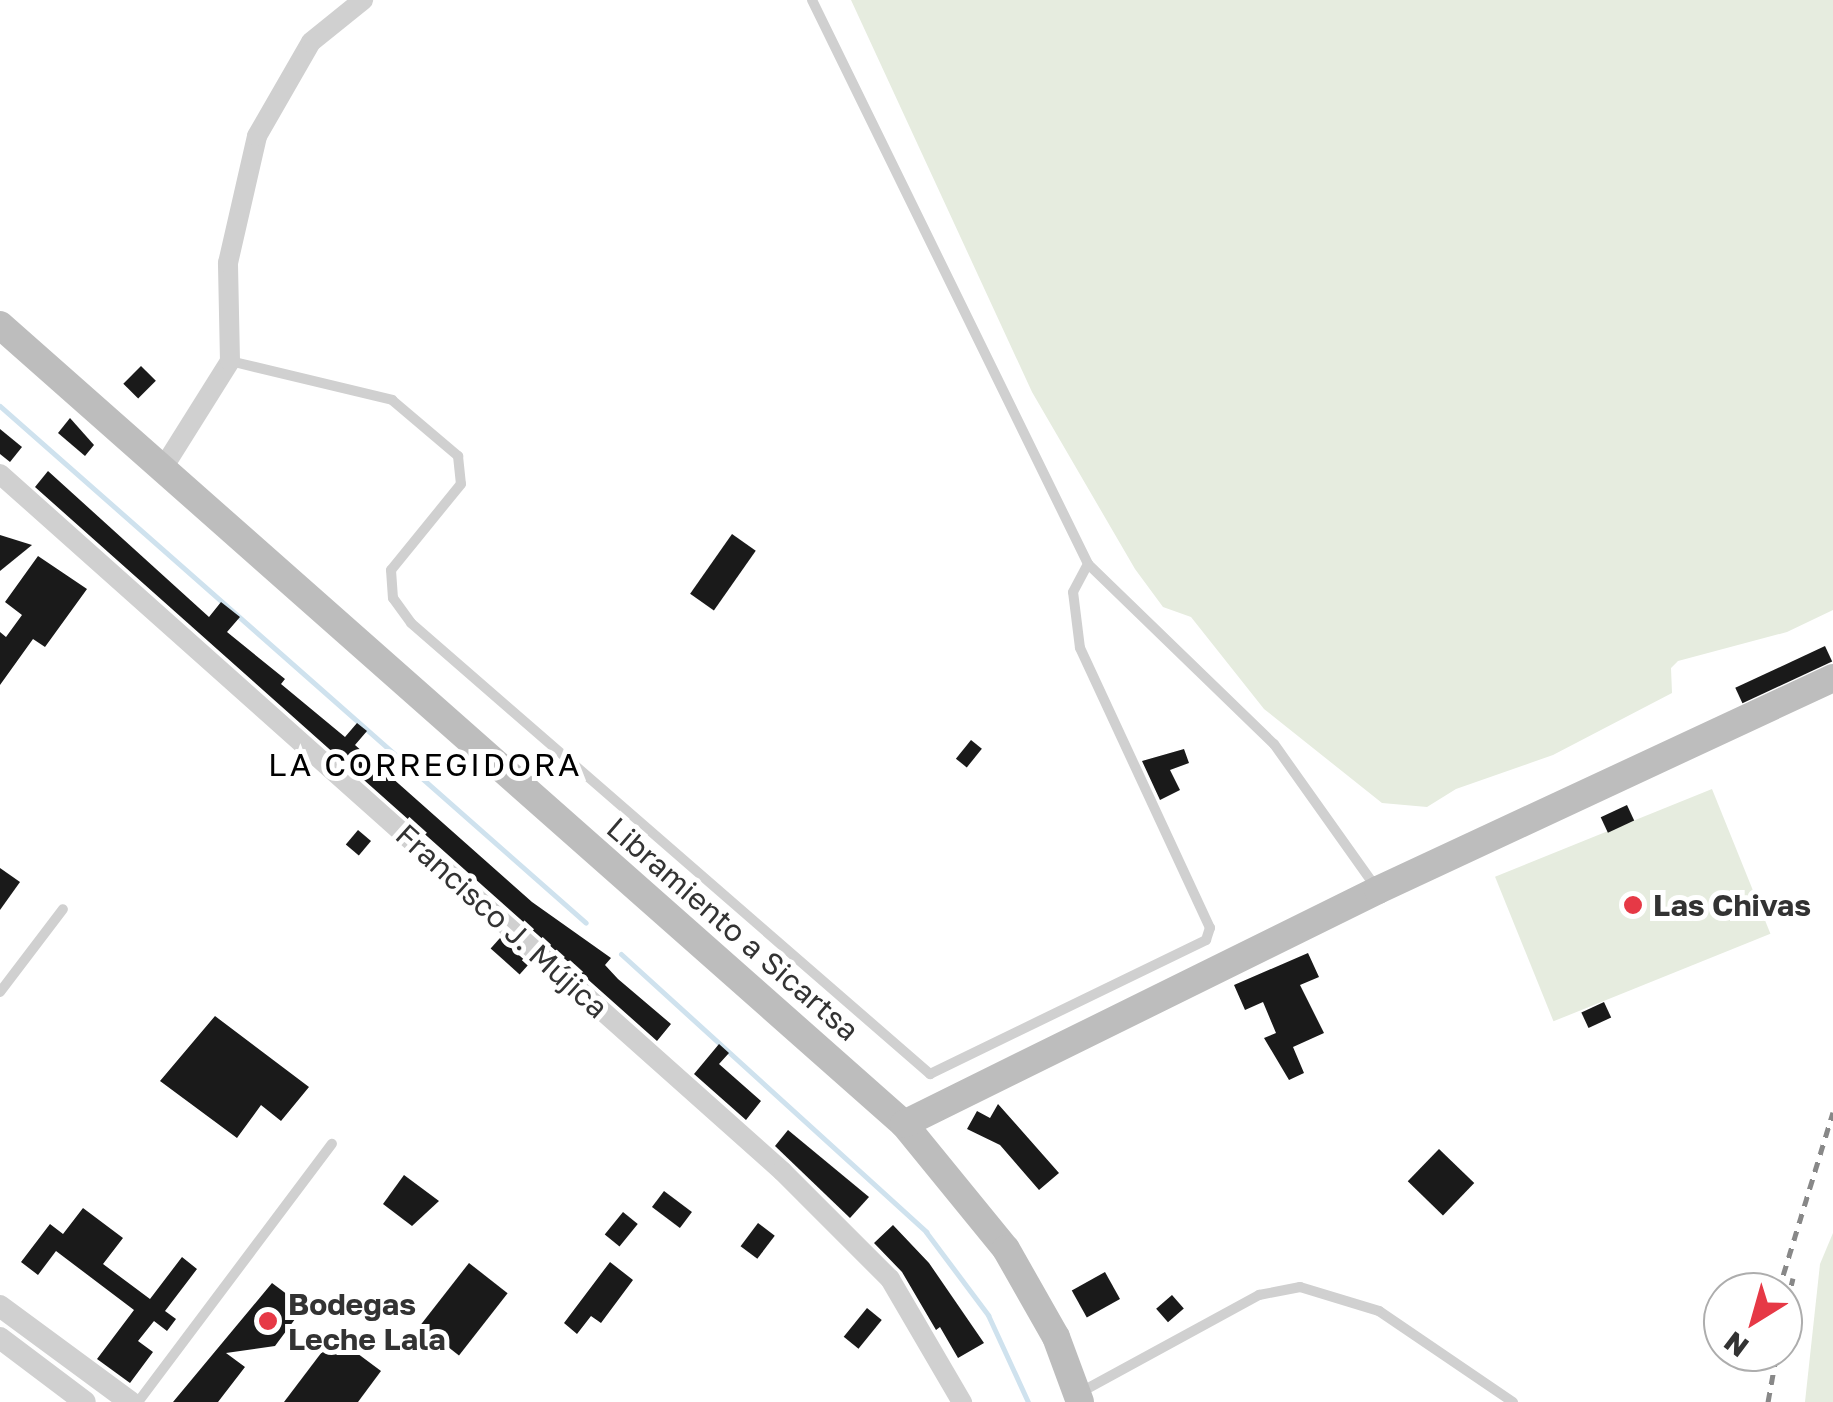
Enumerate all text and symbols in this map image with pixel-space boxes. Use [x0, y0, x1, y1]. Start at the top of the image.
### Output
district label: LA CORREGIDORA [268, 745, 582, 783]
street label: Libramiento a Sicartsa [600, 810, 866, 1048]
street label: Francisco J. Mújica [389, 816, 615, 1026]
place label: Las Chivas [1653, 887, 1811, 923]
marker: Las Chivas [1622, 894, 1644, 916]
north arrow [1703, 1272, 1803, 1372]
place label: Bodegas Leche Lala [288, 1286, 446, 1356]
marker: Bodegas Leche Lala [257, 1310, 279, 1332]
text: N [1717, 1325, 1754, 1364]

